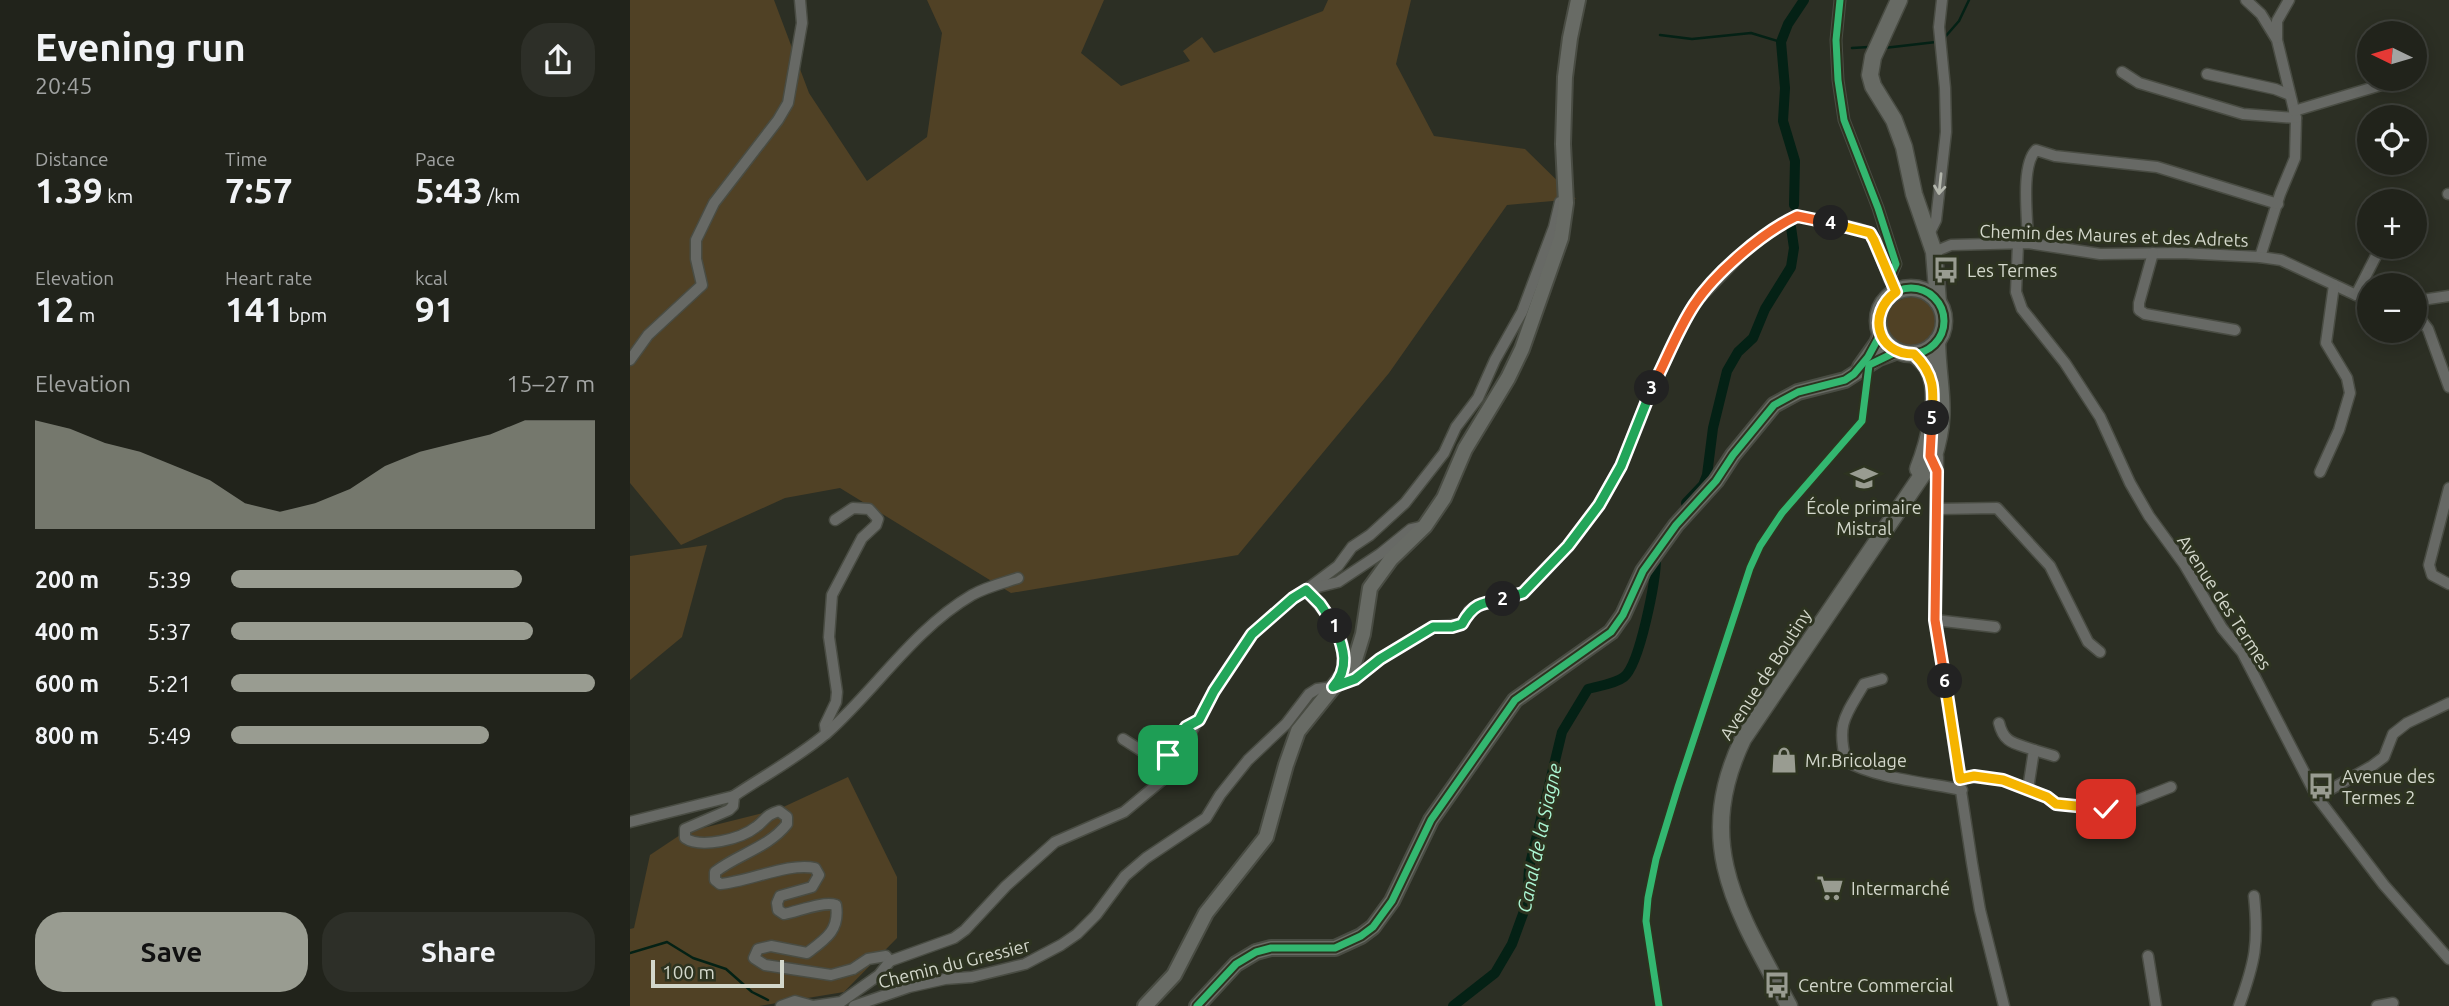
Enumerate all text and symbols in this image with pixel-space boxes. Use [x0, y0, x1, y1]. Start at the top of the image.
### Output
north arrow [2357, 21, 2427, 91]
map controls [2357, 21, 2427, 343]
button: share [521, 23, 595, 97]
text: Evening run [35, 26, 246, 68]
text: 20:45 [35, 73, 93, 98]
button: locate [2357, 105, 2427, 175]
text: Distance [35, 148, 109, 170]
text: Time [225, 148, 267, 170]
text: Pace [415, 148, 455, 170]
text: 1.39 [35, 170, 103, 210]
text: 7:57 [225, 170, 293, 210]
text: 5:43 [415, 170, 483, 210]
one-way arrow [1933, 172, 1946, 195]
text: km [103, 185, 133, 207]
text: /km [483, 185, 520, 207]
button: + [2357, 189, 2427, 259]
pin: 4 [1814, 206, 1848, 241]
text: 4 [1825, 211, 1836, 233]
street label: Chemin des Maures et des Adrets [1979, 220, 2249, 250]
bus stop icon: Les Termes [1931, 255, 1961, 285]
place label: Les Termes [1967, 260, 2057, 280]
text: Elevation [35, 267, 114, 289]
text: Heart rate [225, 267, 312, 289]
text: kcal [415, 267, 448, 289]
button: − [2357, 273, 2427, 343]
text: 12 [35, 289, 74, 329]
text: 141 [225, 289, 284, 329]
text: 91 [415, 289, 454, 329]
text: m [74, 304, 95, 326]
text: bpm [284, 304, 327, 326]
pin: 3 [1634, 370, 1670, 406]
text: Elevation [35, 371, 131, 396]
text: 15–27 m [507, 371, 595, 396]
text: 3 [1646, 376, 1657, 398]
pin: 5 [1914, 400, 1950, 436]
text: 5 [1926, 406, 1937, 428]
school or university icon: École primaire Mistral [1849, 463, 1879, 493]
place label: École primaire Mistral [1806, 496, 1922, 538]
street label: Avenue des Termes [2174, 531, 2276, 673]
text: 200 m [35, 567, 99, 592]
text: 5:39 [147, 567, 192, 592]
pin: 2 [1486, 582, 1520, 616]
text: 2 [1497, 587, 1508, 609]
street label: Avenue de Boutiny [1715, 605, 1815, 743]
pin: 1 [1318, 608, 1352, 644]
text: 1 [1329, 614, 1340, 636]
text: 400 m [35, 619, 99, 644]
text: 5:37 [147, 619, 192, 644]
pin: 6 [1928, 664, 1962, 698]
text: 6 [1939, 669, 1950, 691]
text: 600 m [35, 671, 99, 696]
text: 5:21 [147, 671, 192, 696]
text: 800 m [35, 723, 99, 748]
text: 5:49 [147, 723, 192, 748]
pin [1138, 725, 1198, 785]
icon: arrive [1149, 736, 1187, 774]
shop icon: Mr.Bricolage [1769, 745, 1799, 775]
place label: Mr.Bricolage [1805, 750, 1907, 770]
water label: Canal de la Siagne [1512, 761, 1566, 914]
place label: Avenue des Termes 2 [2342, 766, 2435, 807]
bus stop icon: Avenue des Termes 2 [2306, 771, 2336, 801]
pin [2076, 779, 2136, 839]
icon: check [2087, 790, 2125, 828]
supermarket icon: Intermarché [1815, 873, 1845, 903]
place label: Intermarché [1851, 878, 1950, 898]
button: Save [35, 912, 308, 992]
button: Share [322, 912, 595, 992]
street label: Chemin du Gressier [876, 934, 1032, 992]
scale bar [651, 957, 784, 989]
text: 100 m [662, 961, 715, 983]
bus stop icon: Centre Commercial [1762, 970, 1792, 1000]
place label: Centre Commercial [1798, 975, 1954, 995]

